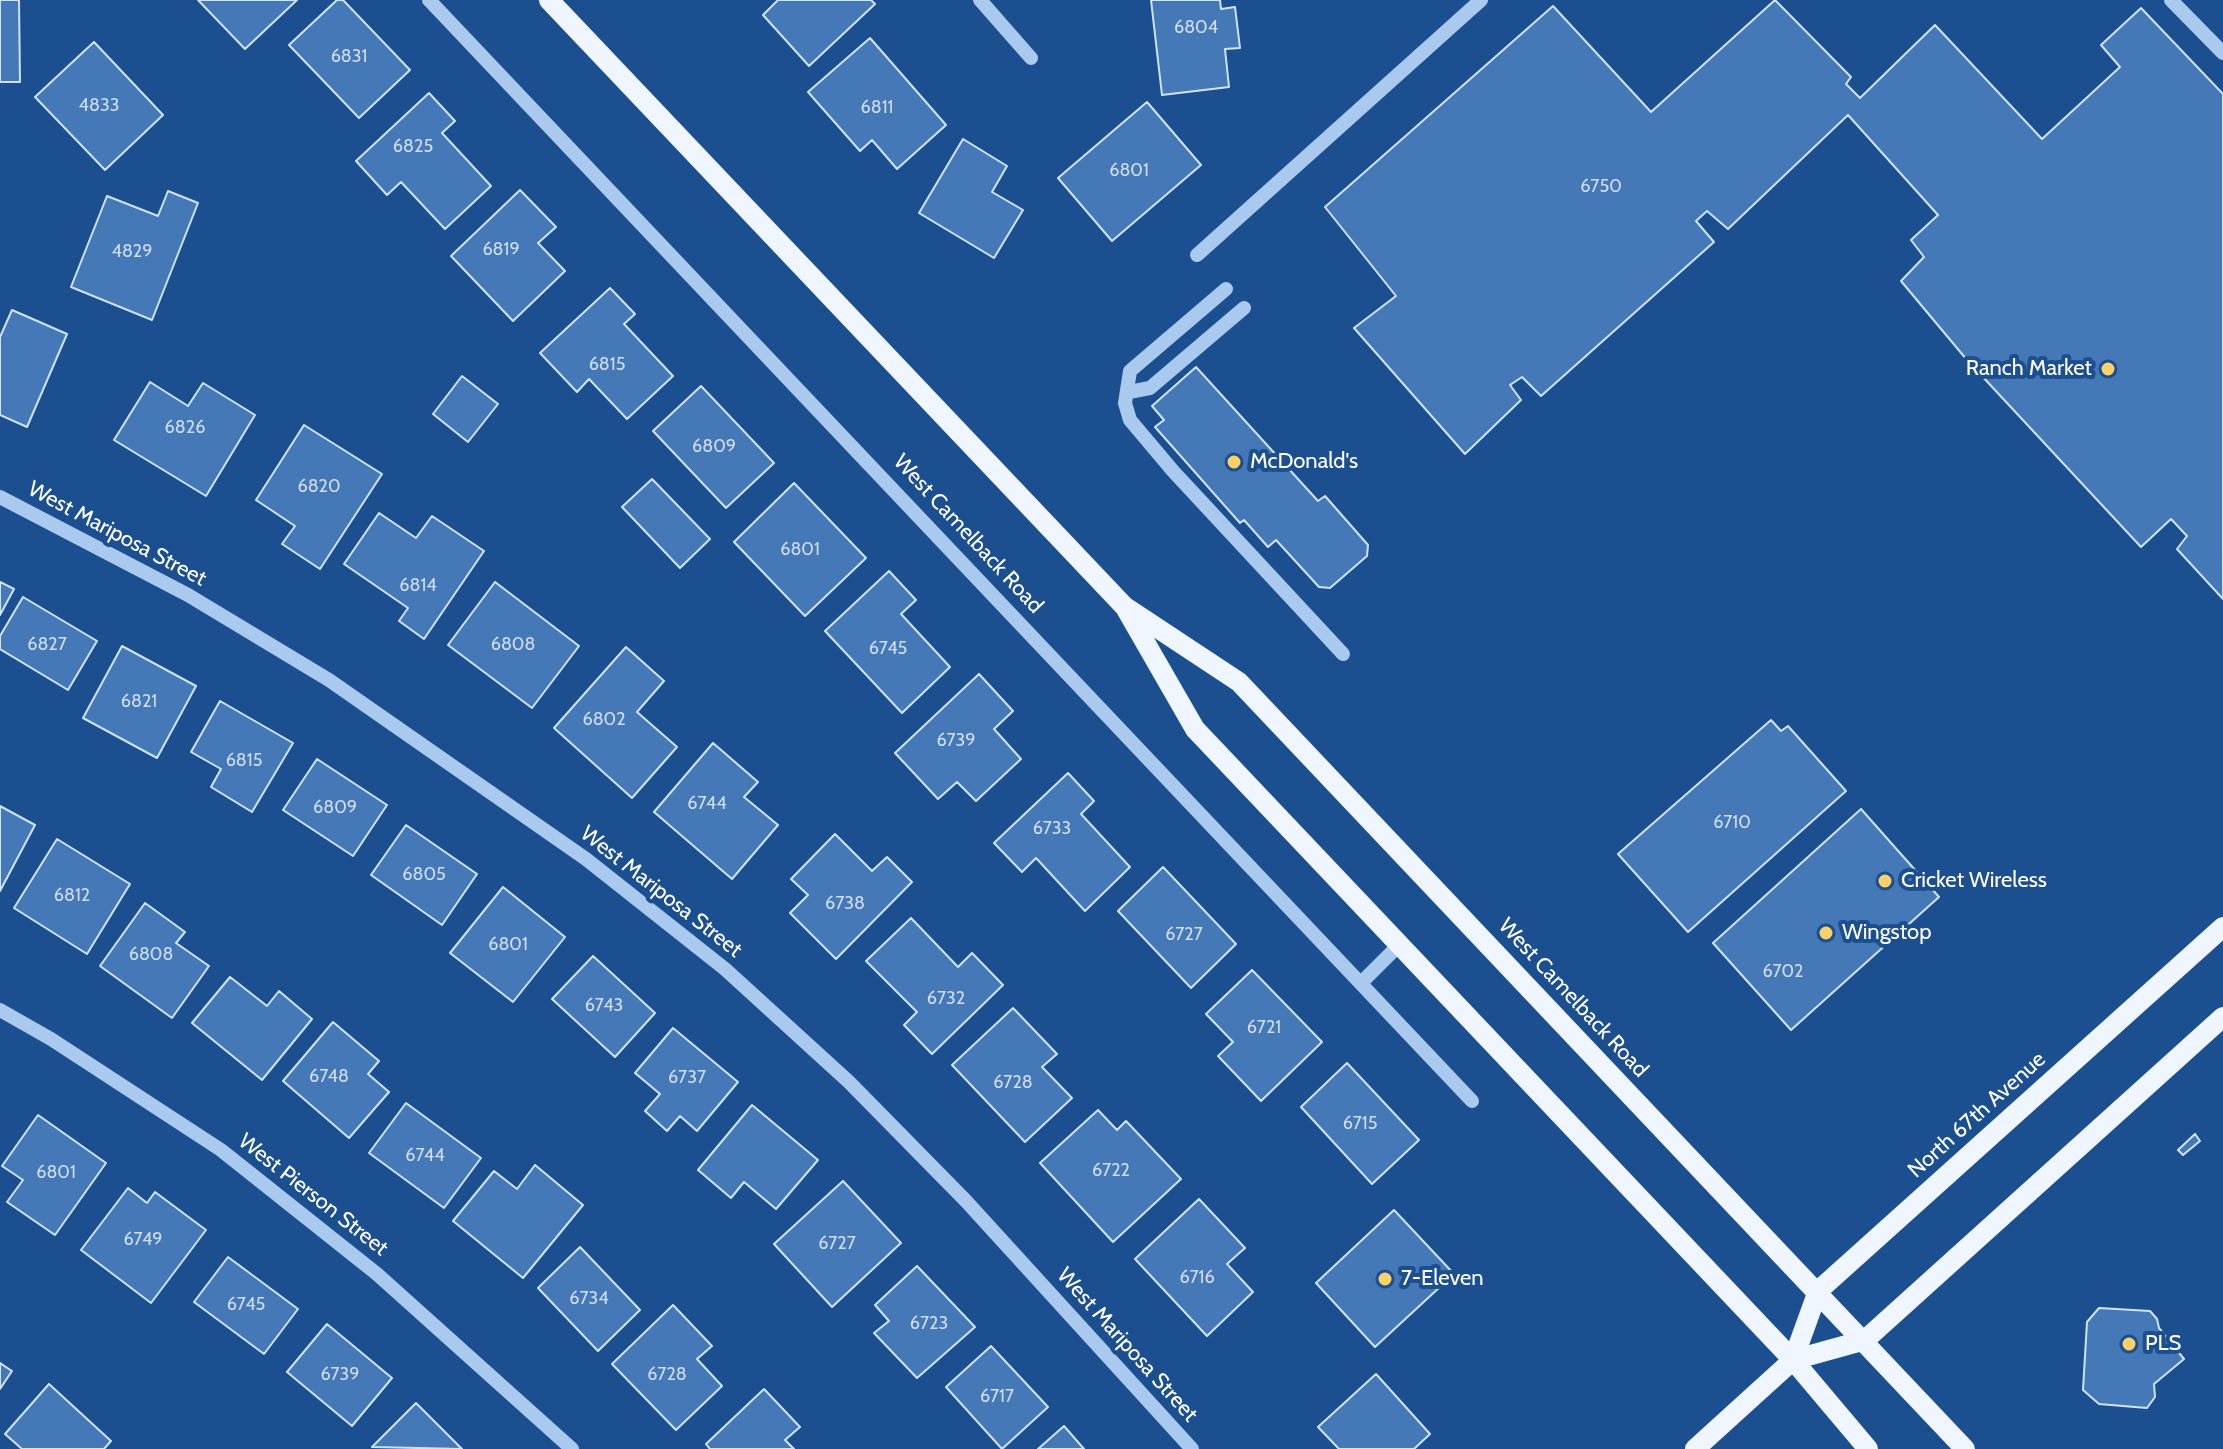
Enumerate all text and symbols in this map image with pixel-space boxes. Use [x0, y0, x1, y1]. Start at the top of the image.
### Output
house number: 6804 [1174, 17, 1218, 39]
house number: 6831 [331, 46, 367, 68]
house number: 4833 [79, 95, 119, 117]
house number: 6811 [861, 97, 893, 119]
house number: 6825 [393, 136, 433, 158]
house number: 6801 [1109, 160, 1149, 182]
house number: 6750 [1580, 176, 1622, 198]
house number: 6819 [482, 239, 520, 261]
house number: 4829 [112, 241, 152, 263]
house number: 6815 [589, 354, 625, 376]
place label: Ranch Market [1966, 356, 2092, 382]
marker: Ranch Market [2099, 360, 2117, 378]
house number: 6826 [165, 417, 205, 439]
house number: 6809 [692, 436, 736, 458]
street label: West Camelback Road [887, 449, 1049, 619]
place label: McDonald's [1250, 449, 1358, 475]
marker: McDonald's [1225, 453, 1243, 471]
street label: West Mariposa Street [23, 476, 211, 592]
house number: 6820 [297, 476, 341, 498]
house number: 6801 [780, 539, 820, 561]
house number: 6814 [399, 575, 437, 597]
house number: 6827 [27, 634, 67, 656]
house number: 6808 [491, 634, 535, 656]
house number: 6745 [869, 638, 907, 660]
house number: 6821 [121, 691, 157, 713]
house number: 6802 [582, 709, 626, 731]
house number: 6739 [936, 730, 976, 752]
house number: 6815 [226, 750, 262, 772]
house number: 6744 [687, 793, 727, 815]
house number: 6809 [313, 797, 357, 819]
house number: 6710 [1713, 812, 1751, 834]
house number: 6733 [1033, 818, 1071, 840]
street label: West Mariposa Street [575, 821, 747, 963]
house number: 6805 [402, 864, 446, 886]
place label: Cricket Wireless [1901, 868, 2047, 894]
marker: Cricket Wireless [1876, 872, 1894, 890]
house number: 6812 [54, 885, 90, 907]
house number: 6738 [825, 893, 865, 915]
street label: West Camelback Road [1492, 913, 1654, 1083]
place label: Wingstop [1842, 920, 1931, 946]
house number: 6727 [1165, 924, 1203, 946]
marker: Wingstop [1817, 924, 1835, 942]
house number: 6801 [488, 934, 528, 956]
house number: 6808 [129, 944, 173, 966]
house number: 6702 [1763, 961, 1803, 983]
house number: 6732 [927, 988, 965, 1010]
house number: 6743 [585, 995, 623, 1017]
house number: 6721 [1247, 1017, 1281, 1039]
street label: North 67th Avenue [1903, 1046, 2051, 1184]
house number: 6748 [309, 1066, 349, 1088]
house number: 6737 [668, 1067, 706, 1089]
house number: 6728 [993, 1072, 1033, 1094]
house number: 6715 [1343, 1113, 1377, 1135]
street label: West Pierson Street [233, 1128, 393, 1262]
house number: 6744 [405, 1145, 445, 1167]
house number: 6722 [1092, 1160, 1130, 1182]
house number: 6801 [36, 1162, 76, 1184]
house number: 6749 [123, 1229, 163, 1251]
house number: 6727 [818, 1233, 856, 1255]
street label: West Mariposa Street [1051, 1263, 1203, 1427]
place label: 7-Eleven [1401, 1266, 1484, 1292]
house number: 6716 [1179, 1267, 1215, 1289]
marker: 7-Eleven [1376, 1270, 1394, 1288]
house number: 6734 [569, 1288, 609, 1310]
house number: 6745 [227, 1294, 265, 1316]
house number: 6723 [910, 1313, 948, 1335]
place label: PLS [2145, 1331, 2181, 1357]
marker: PLS [2120, 1335, 2138, 1353]
house number: 6739 [320, 1364, 360, 1386]
house number: 6728 [647, 1364, 687, 1386]
house number: 6717 [980, 1386, 1014, 1408]

